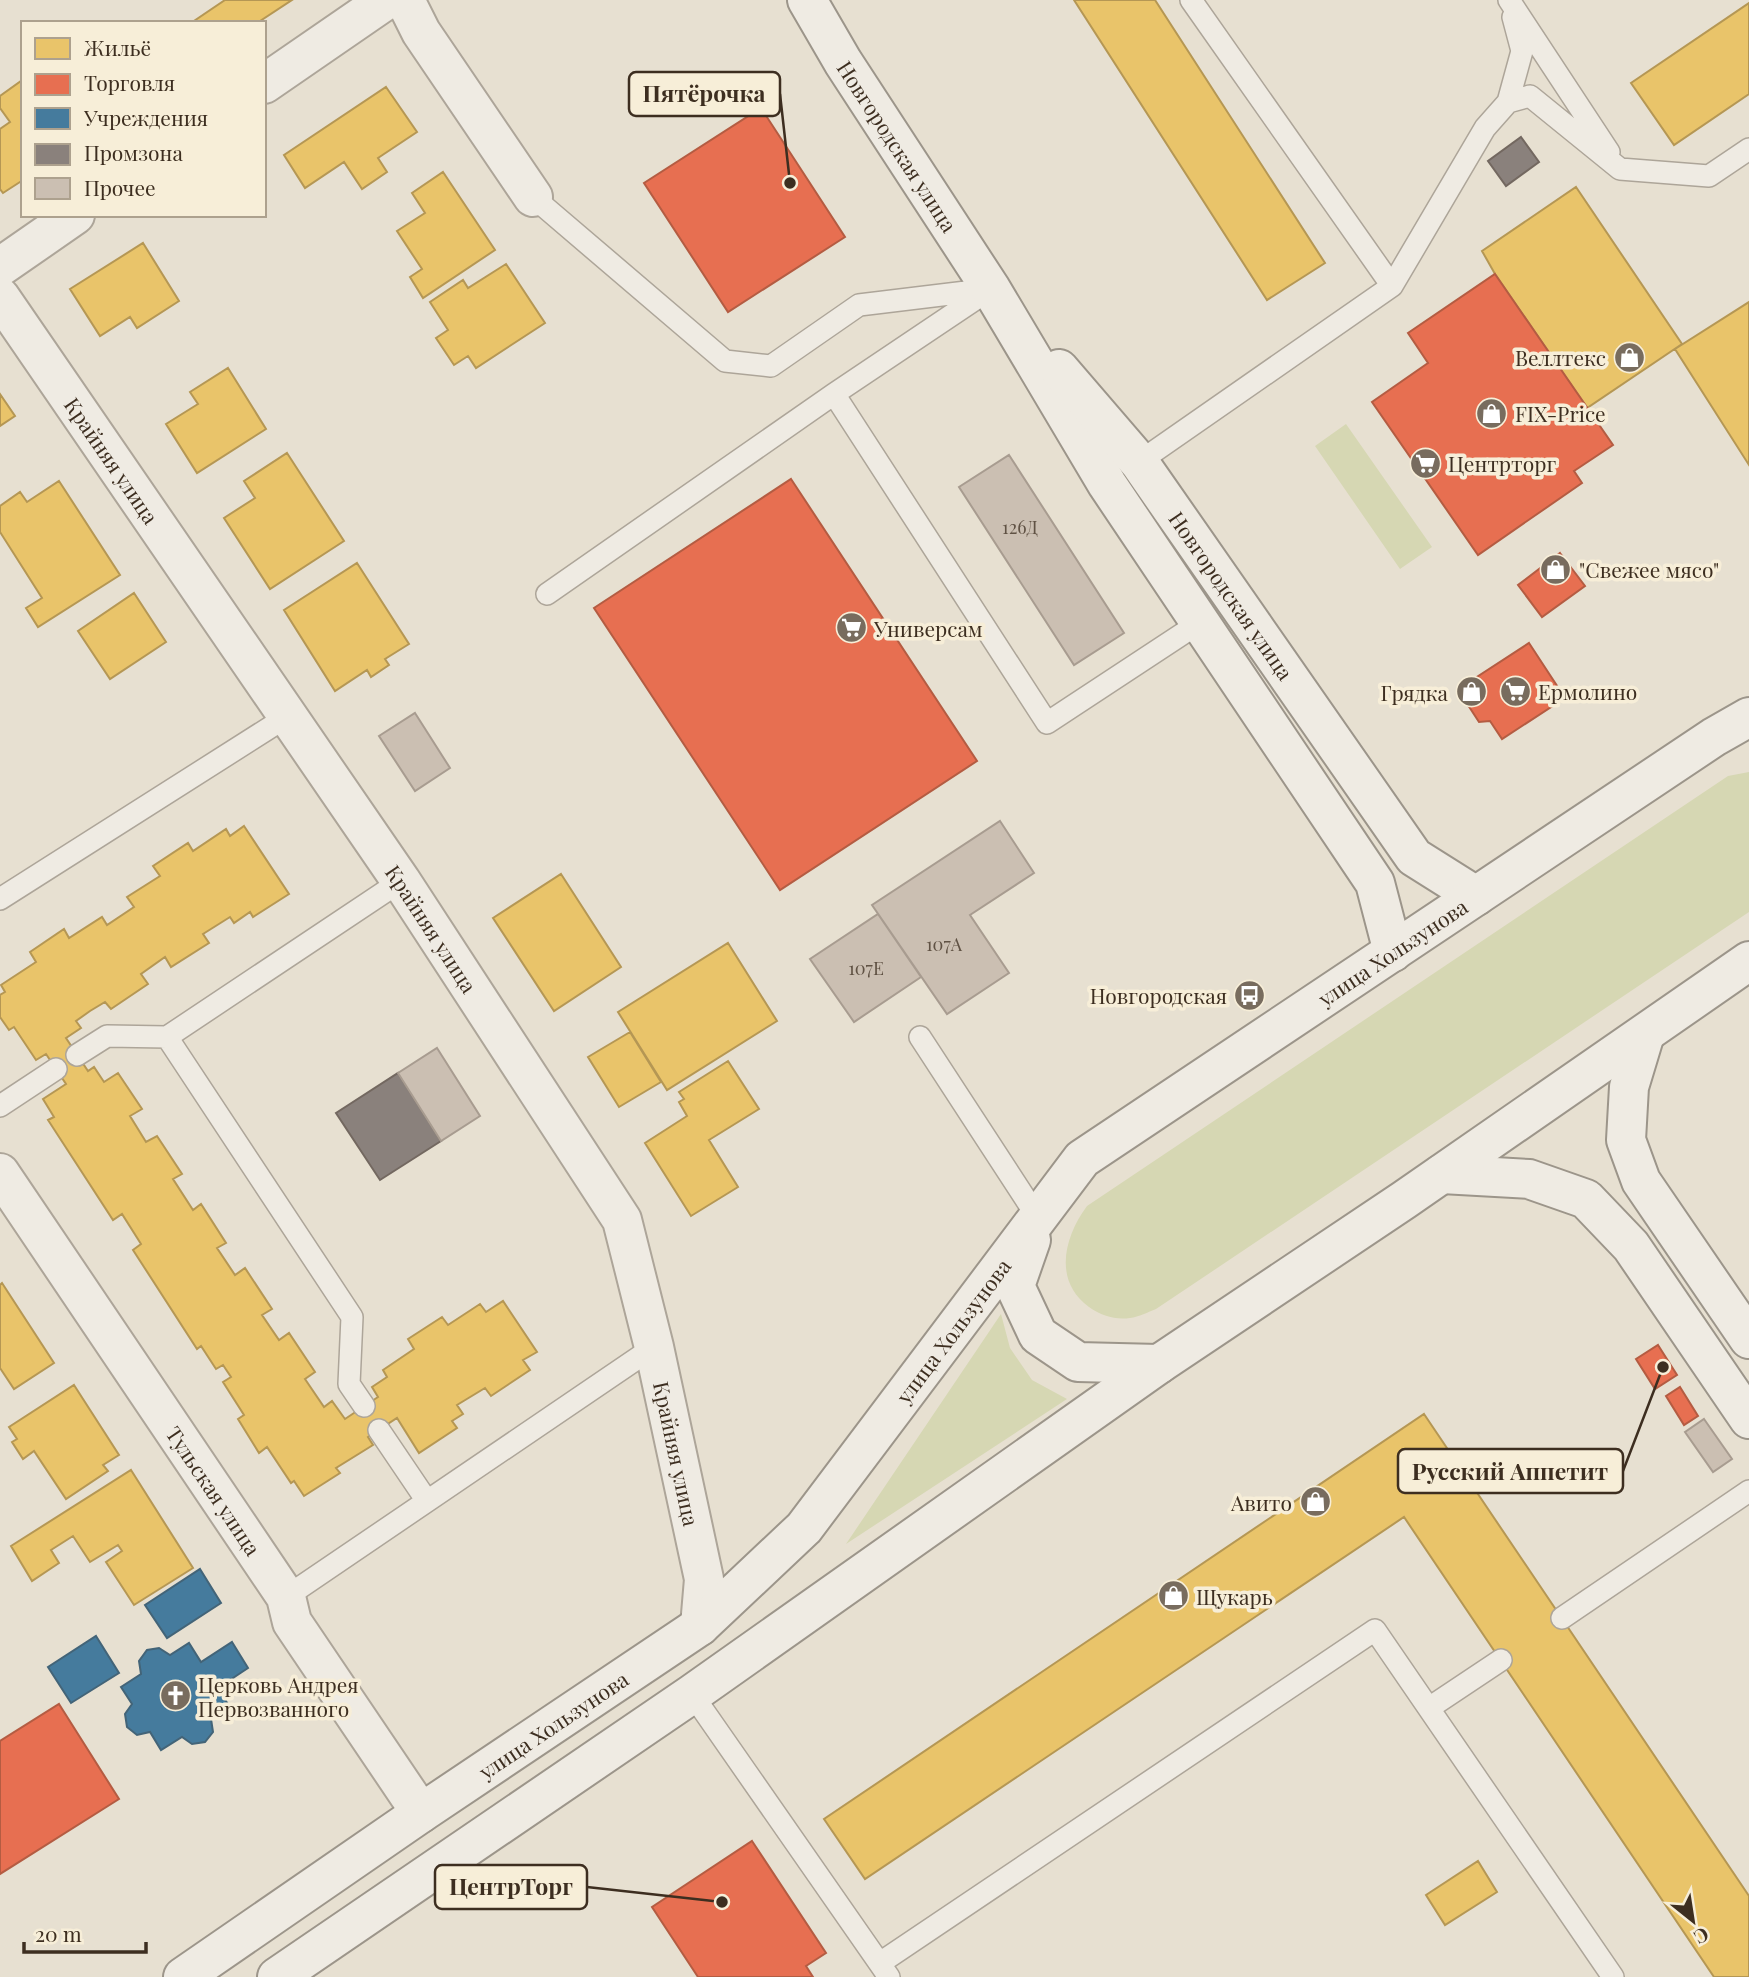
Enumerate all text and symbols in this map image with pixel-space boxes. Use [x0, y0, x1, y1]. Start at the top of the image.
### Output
legend [21, 21, 266, 217]
text: Жильё [84, 33, 151, 61]
street label: Новгородская улица [832, 55, 964, 238]
text: Торговля [84, 68, 175, 96]
callout: Пятёрочка [629, 72, 780, 116]
text: Пятёрочка [643, 77, 766, 108]
text: Учреждения [83, 103, 208, 131]
text: Промзона [84, 138, 183, 166]
text: Прочее [84, 173, 156, 201]
shop icon: Веллтекс [1612, 340, 1646, 374]
place label: Веллтекс [1515, 343, 1606, 371]
street label: Крайняя улица [59, 392, 166, 529]
shop icon: FIX-Price [1475, 396, 1509, 430]
place label: FIX-Price [1515, 399, 1606, 427]
supermarket icon: Центрторг [1408, 446, 1442, 480]
place label: Центрторг [1448, 449, 1556, 477]
street label: Новгородская улица [1163, 505, 1300, 685]
house number: 126Д [1002, 515, 1038, 539]
shop icon: "Свежее мясо" [1539, 552, 1573, 586]
place label: "Свежее мясо" [1579, 555, 1719, 583]
supermarket icon: Универсам [834, 611, 868, 645]
place label: Универсам [873, 614, 983, 642]
supermarket icon: Ермолино [1498, 674, 1532, 708]
shop icon: Грядка [1454, 675, 1488, 709]
place label: Ермолино [1538, 677, 1637, 705]
place label: Грядка [1380, 678, 1449, 706]
street label: Крайняя улица [380, 859, 484, 998]
street label: улица Хользунова [1311, 891, 1473, 1012]
house number: 107А [926, 932, 963, 956]
house number: 107Е [848, 956, 884, 980]
bus stop icon: Новгородская [1233, 978, 1267, 1012]
place label: Новгородская [1090, 981, 1227, 1009]
street label: улица Хользунова [889, 1252, 1017, 1409]
street label: Крайняя улица [648, 1379, 706, 1529]
street label: Тульская улица [161, 1420, 268, 1561]
callout: Русский Аппетит [1398, 1449, 1623, 1493]
text: Русский Аппетит [1412, 1455, 1608, 1486]
shop icon: Авито [1298, 1485, 1332, 1519]
place label: Авито [1230, 1488, 1292, 1516]
shop icon: Щукарь [1156, 1579, 1190, 1613]
place label: Щукарь [1196, 1582, 1273, 1610]
street label: улица Хользунова [472, 1664, 634, 1785]
place label: Церковь Андрея Первозванного [198, 1670, 359, 1722]
church icon: Церковь Андрея Первозванного [158, 1679, 192, 1713]
callout: ЦентрТорг [435, 1865, 587, 1909]
text: ЦентрТорг [449, 1870, 573, 1901]
north arrow [1658, 1886, 1728, 1956]
scale bar [24, 1910, 147, 1954]
text: 20 m [35, 1919, 82, 1947]
text: С [1690, 1922, 1714, 1951]

